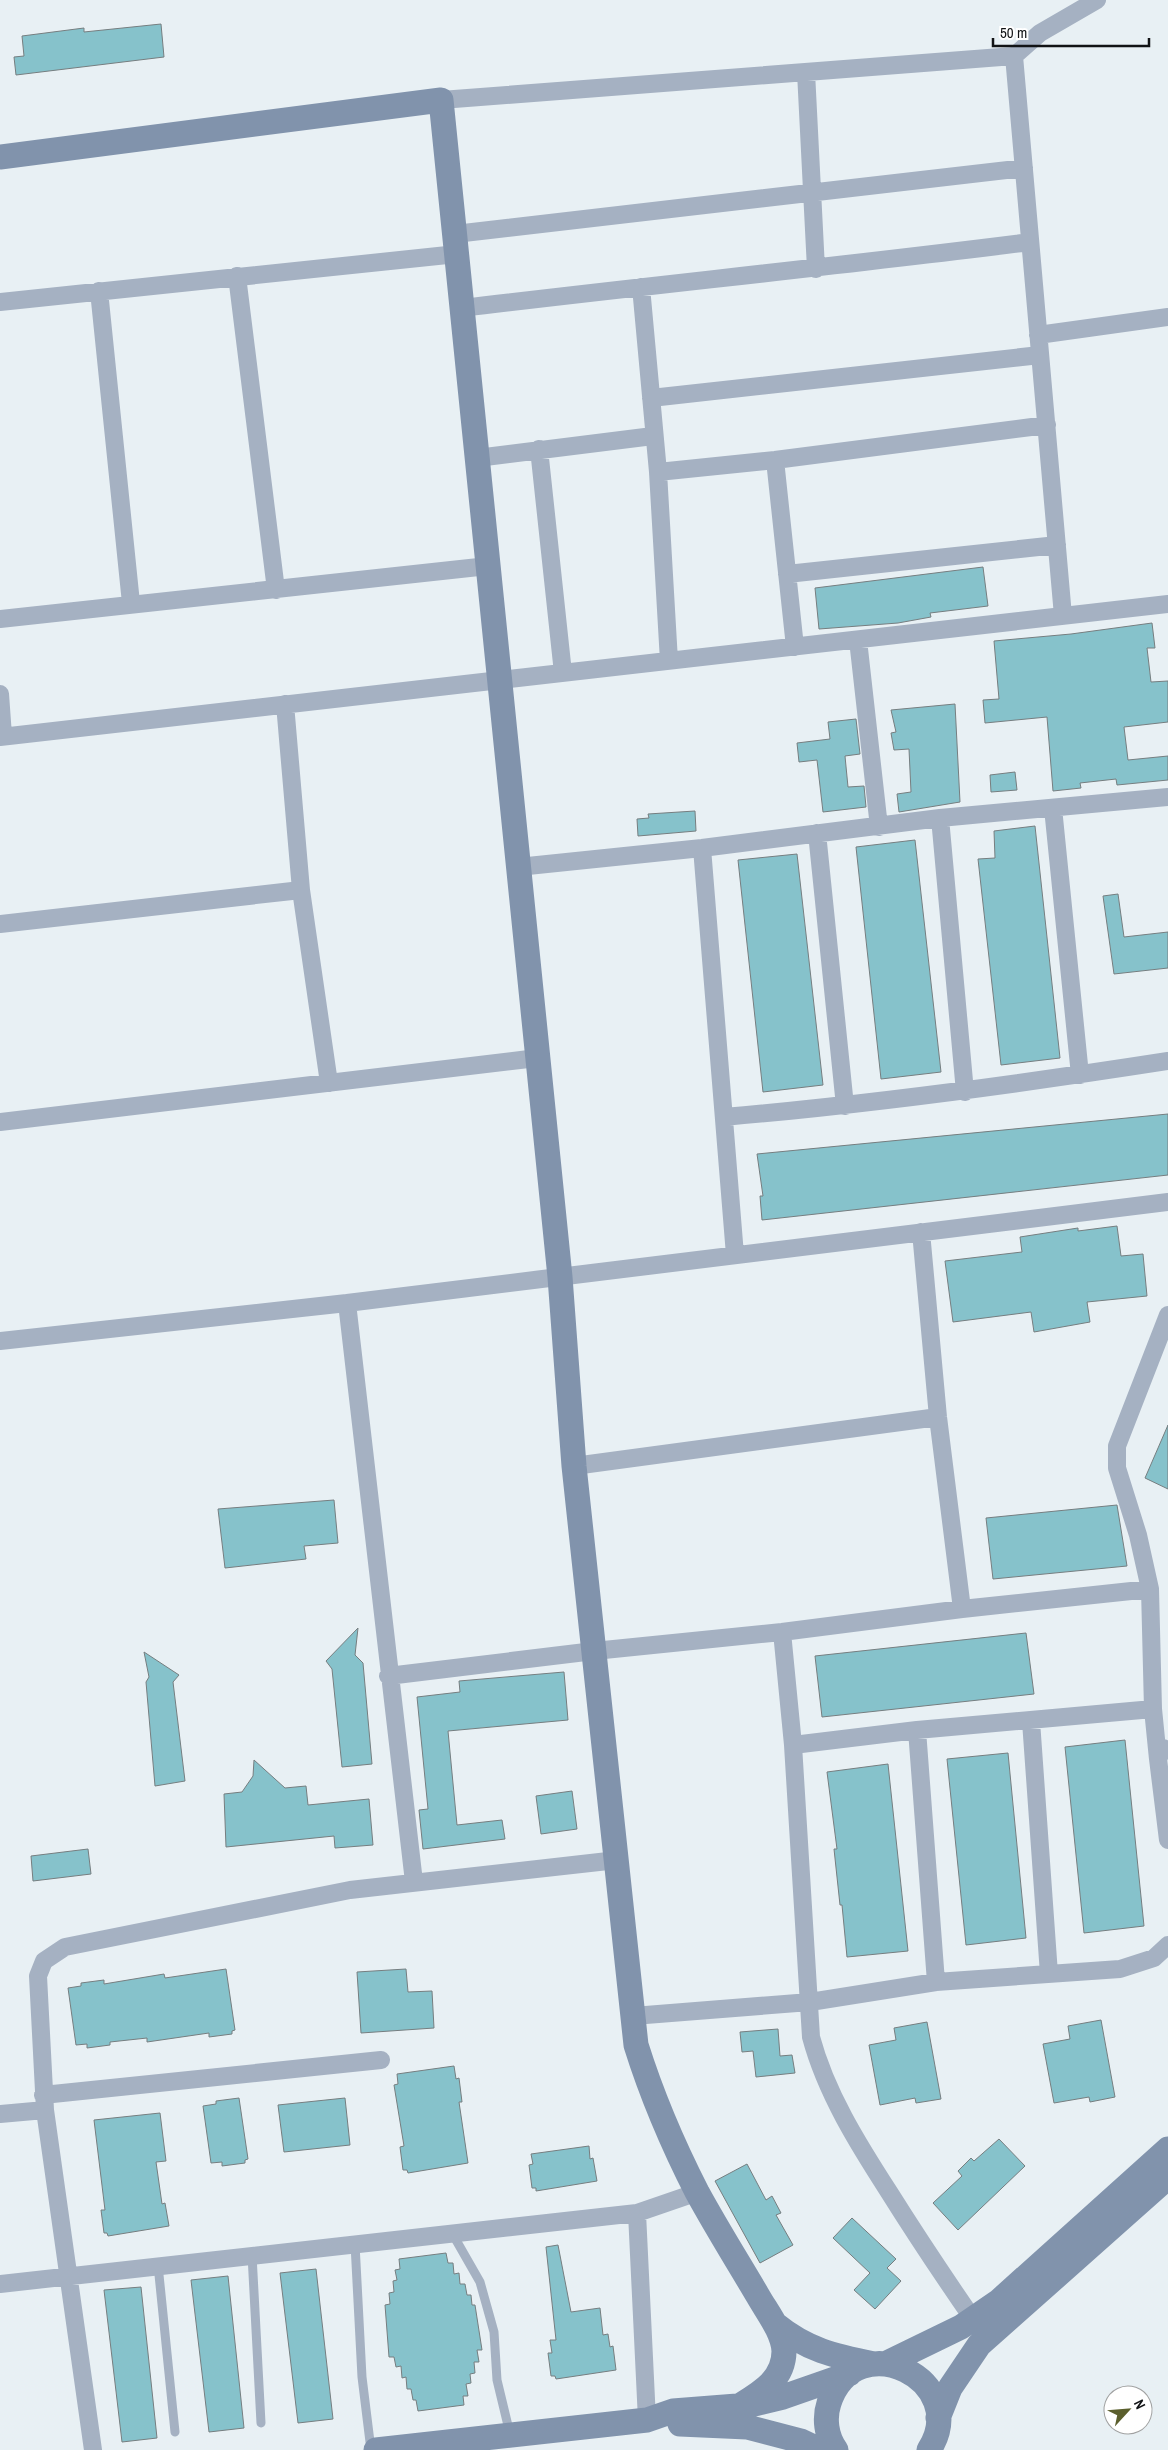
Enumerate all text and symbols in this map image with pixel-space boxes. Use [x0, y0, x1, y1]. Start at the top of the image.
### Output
scale bar [993, 15, 1149, 47]
text: 50 m [1000, 22, 1027, 43]
north arrow [1103, 2385, 1153, 2435]
text: N [1130, 2397, 1150, 2412]

